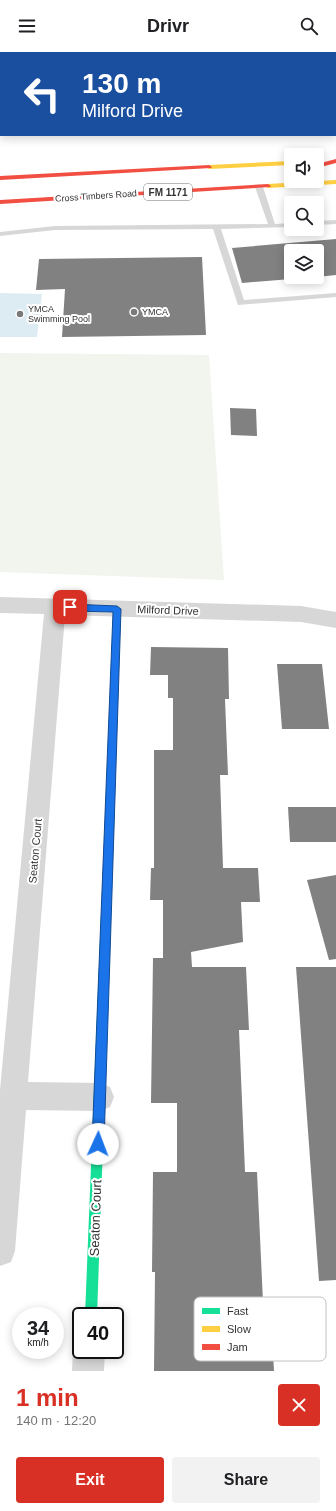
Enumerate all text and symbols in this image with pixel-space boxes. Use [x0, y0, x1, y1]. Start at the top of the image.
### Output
icon: menu [16, 15, 38, 37]
icon: search [298, 15, 320, 37]
text: Drivr [147, 16, 189, 36]
icon: left [16, 68, 68, 120]
text: 130 m [82, 68, 161, 99]
text: Milford Drive [82, 101, 183, 121]
map controls [284, 148, 324, 284]
button: sound [284, 148, 324, 188]
road number: FM 1171 [144, 184, 192, 200]
street label: Cross Timbers Road [55, 188, 137, 204]
button: search [284, 196, 324, 236]
button: layers [284, 244, 324, 284]
place label: YMCA Swimming Pool [28, 304, 90, 324]
marker: YMCA [129, 307, 139, 317]
place label: YMCA [142, 307, 168, 317]
marker: YMCA Swimming Pool [15, 309, 25, 319]
pin [53, 590, 87, 624]
icon: arrive [59, 596, 81, 618]
street label: Milford Drive [137, 603, 199, 617]
street label: Seaton Court [26, 818, 44, 884]
position arrow [77, 1123, 119, 1165]
street label: Seaton Court [87, 1179, 104, 1257]
legend [194, 1297, 326, 1361]
text: Fast [227, 1305, 248, 1317]
speed limit sign: 40 [72, 1307, 124, 1359]
text: 34 [27, 1317, 49, 1339]
text: Slow [227, 1323, 251, 1335]
text: km/h [27, 1337, 49, 1348]
text: Jam [227, 1341, 248, 1353]
text: 1 min [16, 1384, 79, 1411]
button: close [278, 1384, 320, 1426]
text: 140 m · 12:20 [16, 1413, 96, 1428]
button: Exit [16, 1457, 164, 1503]
button: Share [172, 1457, 320, 1503]

